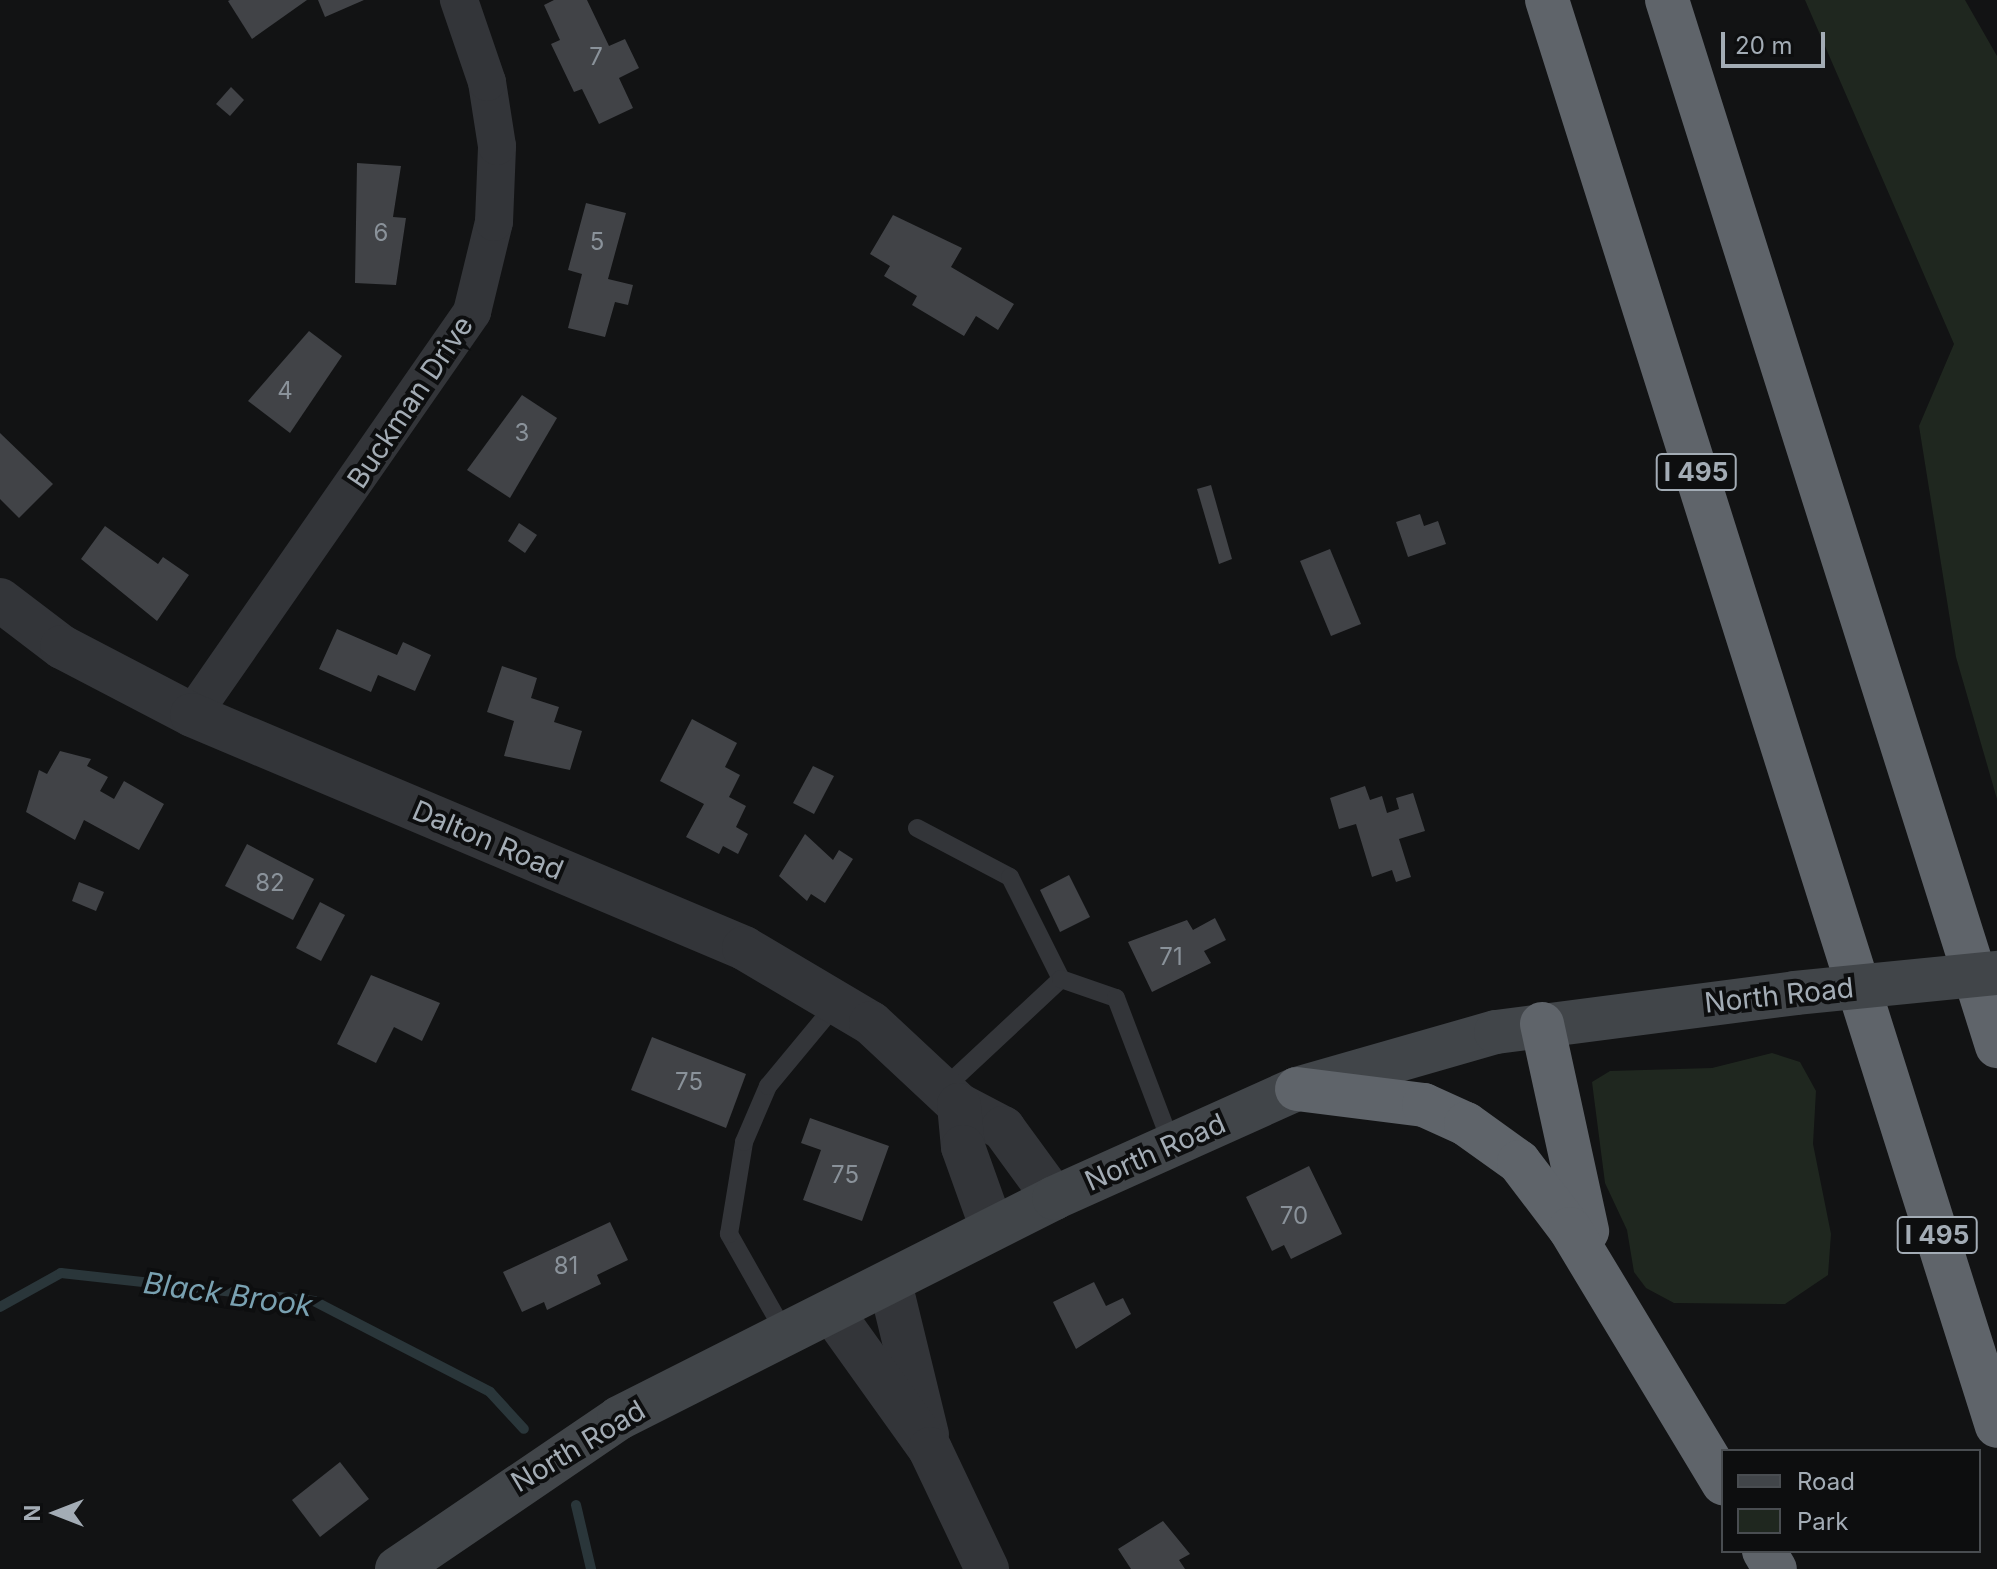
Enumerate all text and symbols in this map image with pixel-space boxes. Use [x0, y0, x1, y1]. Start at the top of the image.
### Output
scale bar [1725, 16, 1829, 66]
text: 20 m [1735, 31, 1793, 60]
house number: 7 [589, 43, 603, 71]
house number: 6 [374, 219, 388, 247]
house number: 5 [590, 228, 604, 256]
street label: Buckman Drive [340, 310, 480, 494]
house number: 4 [277, 377, 293, 405]
house number: 3 [515, 419, 529, 447]
road number: I 495 [1654, 450, 1738, 494]
street label: Dalton Road [407, 793, 569, 887]
house number: 82 [255, 869, 285, 897]
house number: 71 [1159, 943, 1183, 971]
street label: North Road [1703, 970, 1855, 1020]
house number: 75 [675, 1068, 703, 1096]
street label: North Road [1080, 1106, 1230, 1198]
house number: 75 [831, 1161, 859, 1189]
house number: 70 [1280, 1202, 1308, 1230]
road number: I 495 [1895, 1213, 1979, 1257]
house number: 81 [554, 1252, 578, 1280]
water label: Black Brook [141, 1264, 315, 1324]
street label: North Road [505, 1393, 651, 1499]
legend [1721, 1449, 1981, 1553]
text: Road [1797, 1467, 1855, 1496]
north arrow [16, 1473, 96, 1553]
text: N [19, 1505, 45, 1521]
text: Park [1797, 1507, 1848, 1536]

